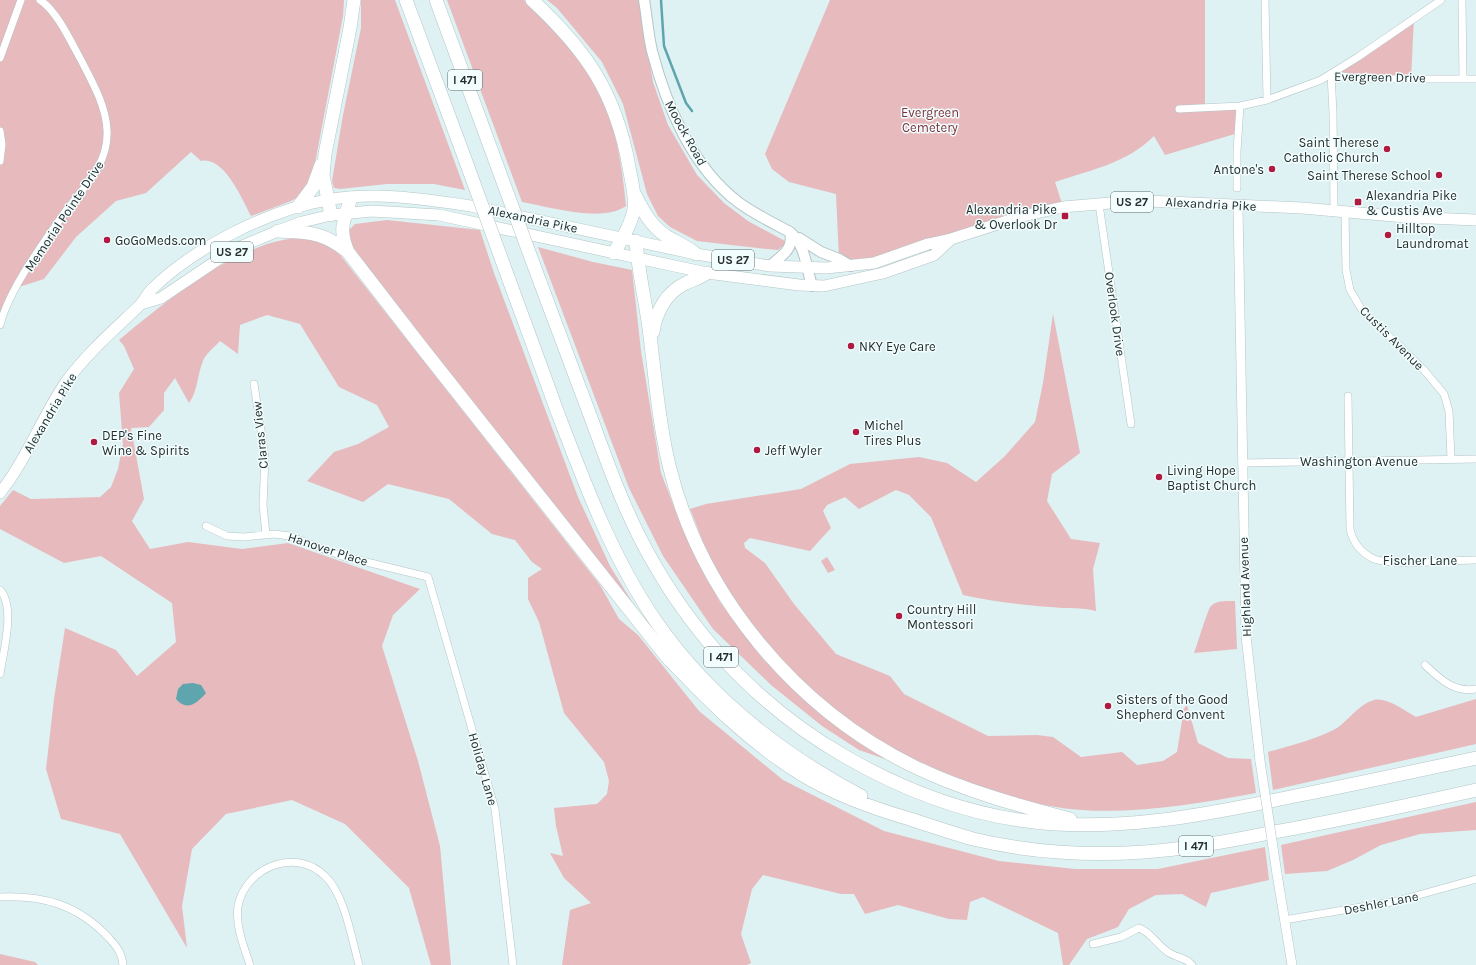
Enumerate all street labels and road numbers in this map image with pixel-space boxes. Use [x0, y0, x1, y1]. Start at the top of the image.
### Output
street label: Evergreen Drive [1334, 69, 1426, 85]
road number: I 471 [448, 70, 482, 90]
street label: Moock Road [662, 98, 710, 168]
street label: Memorial Pointe Drive [21, 157, 107, 274]
road number: US 27 [1111, 192, 1153, 212]
street label: Alexandria Pike [1165, 194, 1257, 214]
street label: Alexandria Pike [487, 202, 579, 236]
road number: US 27 [211, 242, 253, 262]
road number: US 27 [712, 250, 754, 270]
street label: Overlook Drive [1102, 271, 1128, 357]
street label: Custis Avenue [1357, 303, 1427, 373]
street label: Alexandria Pike [20, 370, 80, 456]
street label: Claras View [249, 400, 271, 470]
street label: Washington Avenue [1300, 454, 1418, 469]
street label: Hanover Place [286, 529, 370, 569]
street label: Highland Avenue [1236, 536, 1254, 637]
street label: Fischer Lane [1383, 553, 1457, 568]
road number: I 471 [704, 647, 738, 667]
street label: Holiday Lane [465, 731, 501, 807]
road number: I 471 [1179, 836, 1213, 856]
street label: Deshler Lane [1342, 888, 1420, 918]

